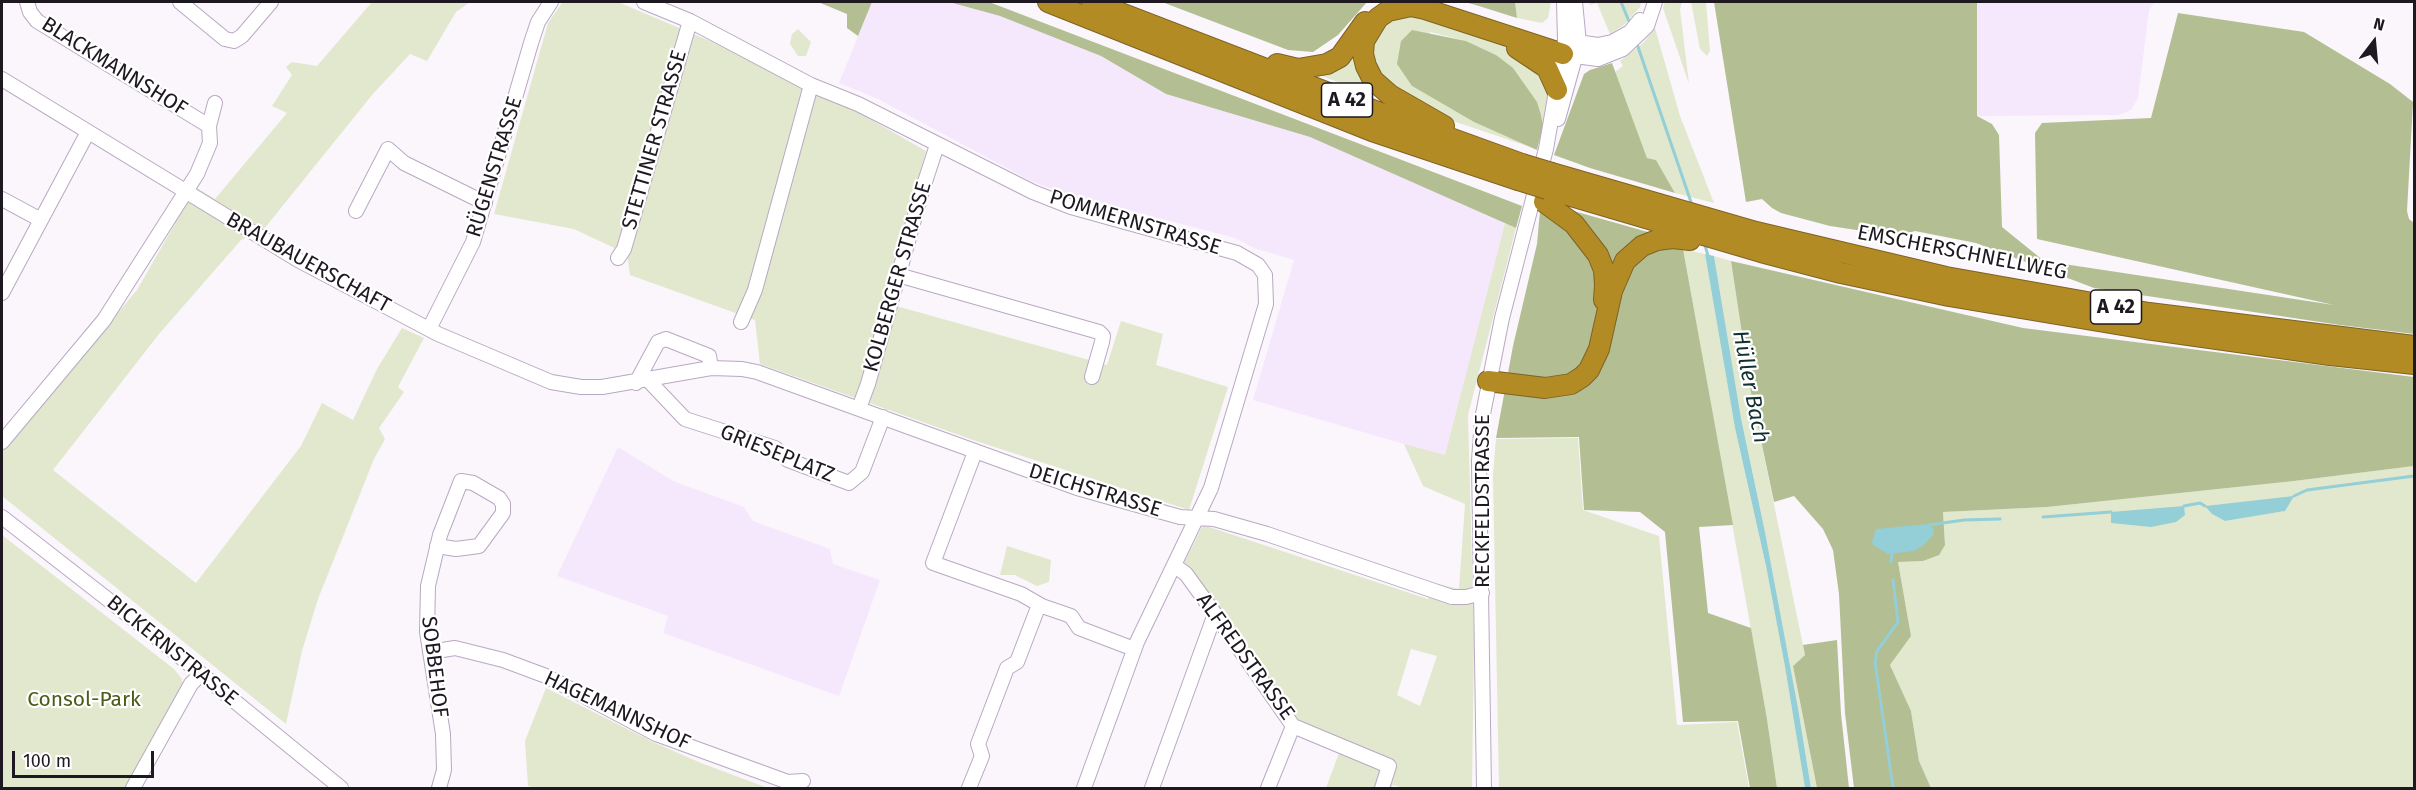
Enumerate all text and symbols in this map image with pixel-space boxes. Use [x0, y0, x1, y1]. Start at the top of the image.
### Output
street label: BLACKMANNSHOF [37, 12, 191, 122]
north arrow [2344, 12, 2404, 72]
text: N [2371, 14, 2387, 35]
street label: STETTINER STRASSE [617, 47, 693, 233]
road number: A 42 [1322, 83, 1372, 117]
street label: RÜGENSTRASSE [462, 94, 528, 240]
street label: KOLBERGER STRASSE [859, 179, 937, 375]
street label: POMMERNSTRASSE [1046, 185, 1224, 261]
street label: BRAUBAUERSCHAFT [221, 207, 395, 319]
street label: EMSCHERSCHNELLWEG [1855, 220, 2069, 286]
road number: A 42 [2090, 290, 2142, 324]
water label: Hüller Bach [1726, 328, 1774, 446]
street label: RECKFELDSTRASSE [1470, 414, 1496, 588]
street label: GRIESEPLATZ [716, 420, 838, 488]
street label: DEICHSTRASSE [1026, 459, 1164, 523]
street label: ALFREDSTRASSE [1191, 589, 1299, 725]
street label: BICKERNSTRASSE [101, 590, 243, 712]
street label: SOBBEHOF [415, 615, 453, 719]
street label: HAGEMANNSHOF [540, 666, 694, 756]
park label: Consol-Park [27, 687, 141, 713]
scale bar [15, 739, 158, 777]
text: 100 m [23, 750, 71, 772]

